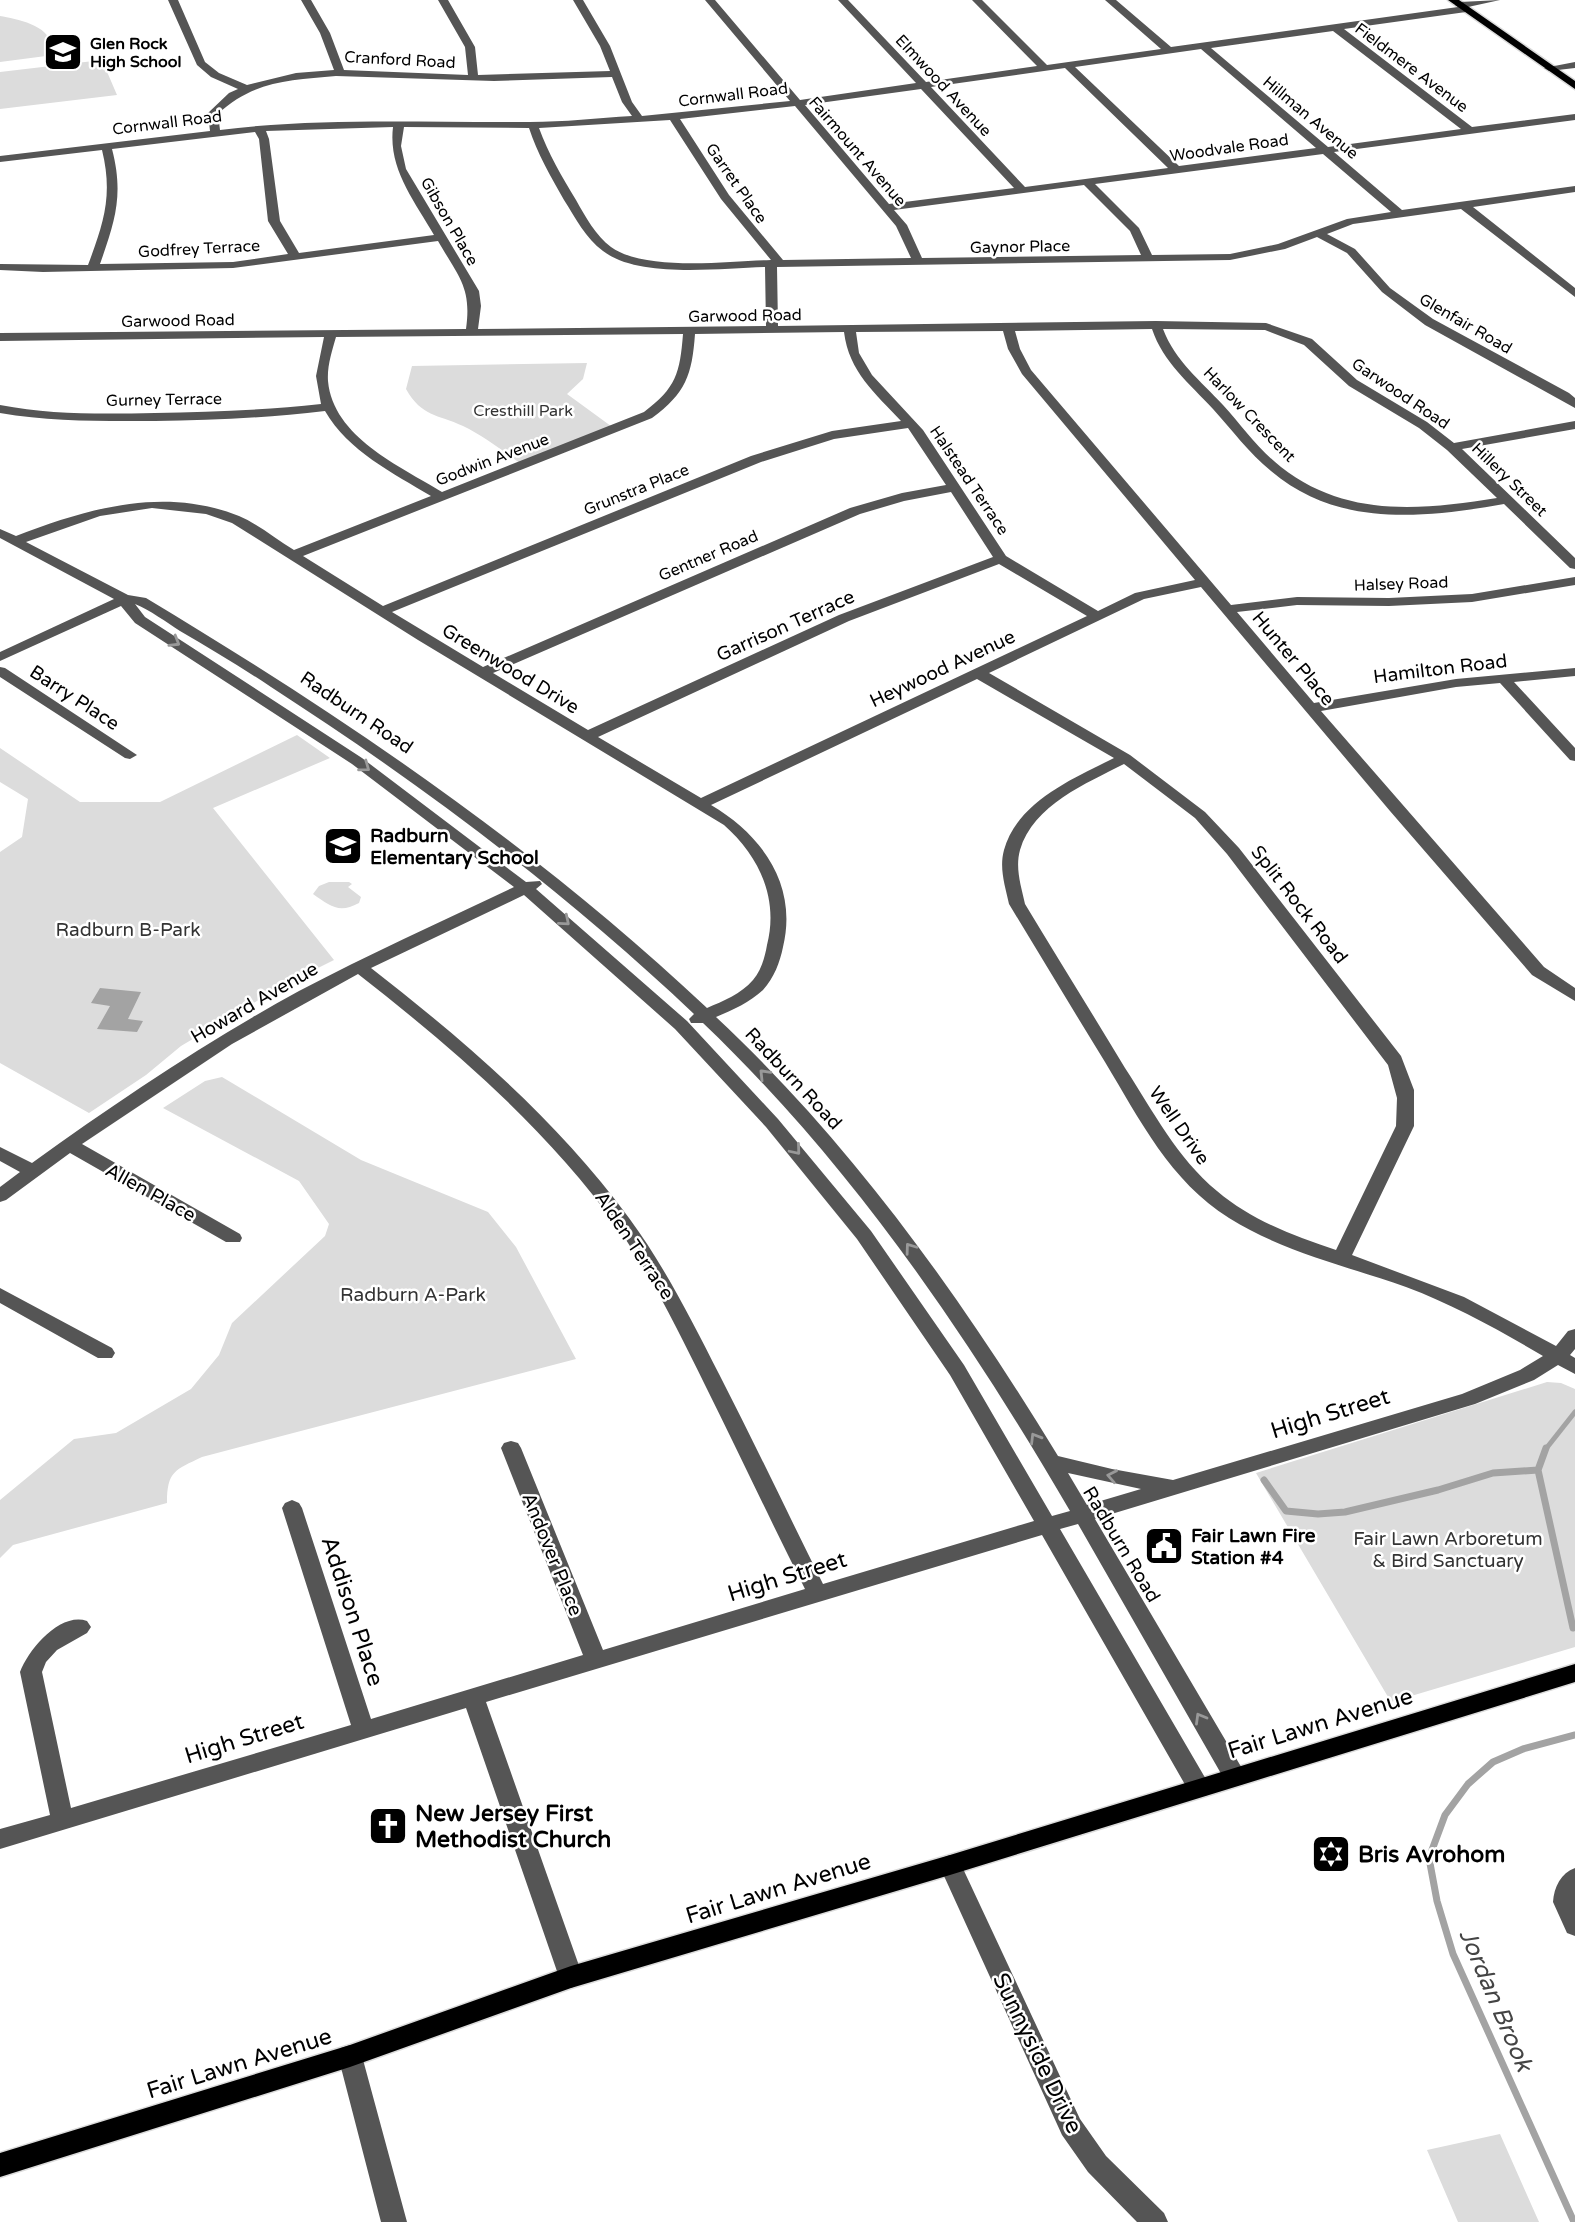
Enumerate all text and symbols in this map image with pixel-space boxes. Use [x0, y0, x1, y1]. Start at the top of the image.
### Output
street label: Fieldmere Avenue [1351, 19, 1472, 117]
street label: Elmwood Avenue [891, 30, 996, 141]
school or university icon: Glen Rock High School [42, 31, 84, 73]
place label: Glen Rock High School [90, 34, 181, 72]
street label: Cranford Road [344, 47, 456, 73]
street label: Hillman Avenue [1258, 72, 1362, 164]
street label: Cornwall Road [677, 78, 789, 112]
street label: Fairmount Avenue [804, 93, 910, 211]
street label: Cornwall Road [111, 106, 223, 140]
street label: Woodvale Road [1168, 130, 1290, 166]
street label: Garret Place [701, 139, 771, 228]
street label: Gibson Place [416, 174, 482, 269]
street label: Godfrey Terrace [138, 236, 261, 262]
street label: Gaynor Place [970, 236, 1070, 258]
street label: Glenfair Road [1415, 289, 1516, 359]
street label: Garwood Road [688, 305, 802, 327]
street label: Garwood Road [121, 310, 235, 332]
street label: Garwood Road [1348, 354, 1453, 434]
street label: Harlow Crescent [1199, 363, 1300, 466]
street label: Gurney Terrace [106, 389, 222, 411]
park label: Cresthill Park [473, 401, 573, 421]
street label: Halstead Terrace [925, 422, 1013, 539]
street label: Godwin Avenue [433, 429, 552, 491]
street label: Hillery Street [1467, 439, 1551, 521]
street label: Grunstra Place [581, 460, 692, 520]
street label: Gentner Road [656, 526, 761, 586]
street label: Halsey Road [1353, 572, 1449, 596]
street label: Garrison Terrace [713, 586, 858, 666]
street label: Hunter Place [1248, 607, 1339, 710]
street label: Greenwood Drive [438, 619, 583, 718]
street label: Heywood Avenue [866, 626, 1019, 712]
one-way arrow [168, 634, 181, 647]
street label: Hamilton Road [1372, 650, 1508, 688]
street label: Barry Place [26, 661, 123, 735]
street label: Radburn Road [296, 667, 417, 759]
one-way arrow [358, 759, 370, 771]
school or university icon: Radburn Elementary School [322, 825, 364, 867]
place label: Radburn Elementary School [370, 825, 539, 870]
street label: Split Rock Road [1246, 841, 1352, 968]
one-way arrow [557, 913, 570, 925]
park label: Radburn B-Park [55, 919, 201, 941]
street label: Howard Avenue [187, 958, 322, 1048]
street label: Radburn Road [740, 1023, 846, 1134]
one-way arrow [759, 1069, 772, 1082]
street label: Well Drive [1144, 1082, 1214, 1169]
one-way arrow [787, 1142, 800, 1155]
street label: Allen Place [102, 1159, 199, 1227]
street label: Alden Terrace [590, 1188, 678, 1304]
one-way arrow [905, 1243, 918, 1256]
park label: Radburn A-Park [340, 1284, 486, 1306]
street label: High Street [1267, 1383, 1393, 1445]
one-way arrow [1030, 1433, 1043, 1446]
one-way arrow [1106, 1470, 1118, 1485]
street label: Radburn Road [1078, 1483, 1164, 1606]
street label: Andover Place [517, 1490, 587, 1619]
public building icon: Fair Lawn Fire Station #4 [1143, 1525, 1185, 1567]
place label: Fair Lawn Fire Station #4 [1191, 1525, 1316, 1569]
park label: Fair Lawn Arboretum & Bird Sanctuary [1353, 1528, 1543, 1572]
street label: Addison Place [315, 1533, 389, 1690]
street label: High Street [724, 1546, 850, 1608]
street label: Fair Lawn Avenue [1224, 1682, 1416, 1765]
street label: High Street [181, 1708, 307, 1770]
one-way arrow [1195, 1713, 1208, 1726]
place label: New Jersey First Methodist Church [415, 1800, 611, 1854]
church icon: New Jersey First Methodist Church [367, 1805, 409, 1847]
synagogue icon: Bris Avrohom [1310, 1833, 1352, 1875]
place label: Bris Avrohom [1358, 1841, 1505, 1869]
street label: Fair Lawn Avenue [682, 1847, 874, 1930]
water label: Jordan Brook [1453, 1925, 1539, 2077]
street label: Sunnyside Drive [986, 1969, 1088, 2138]
street label: Fair Lawn Avenue [143, 2022, 335, 2105]

